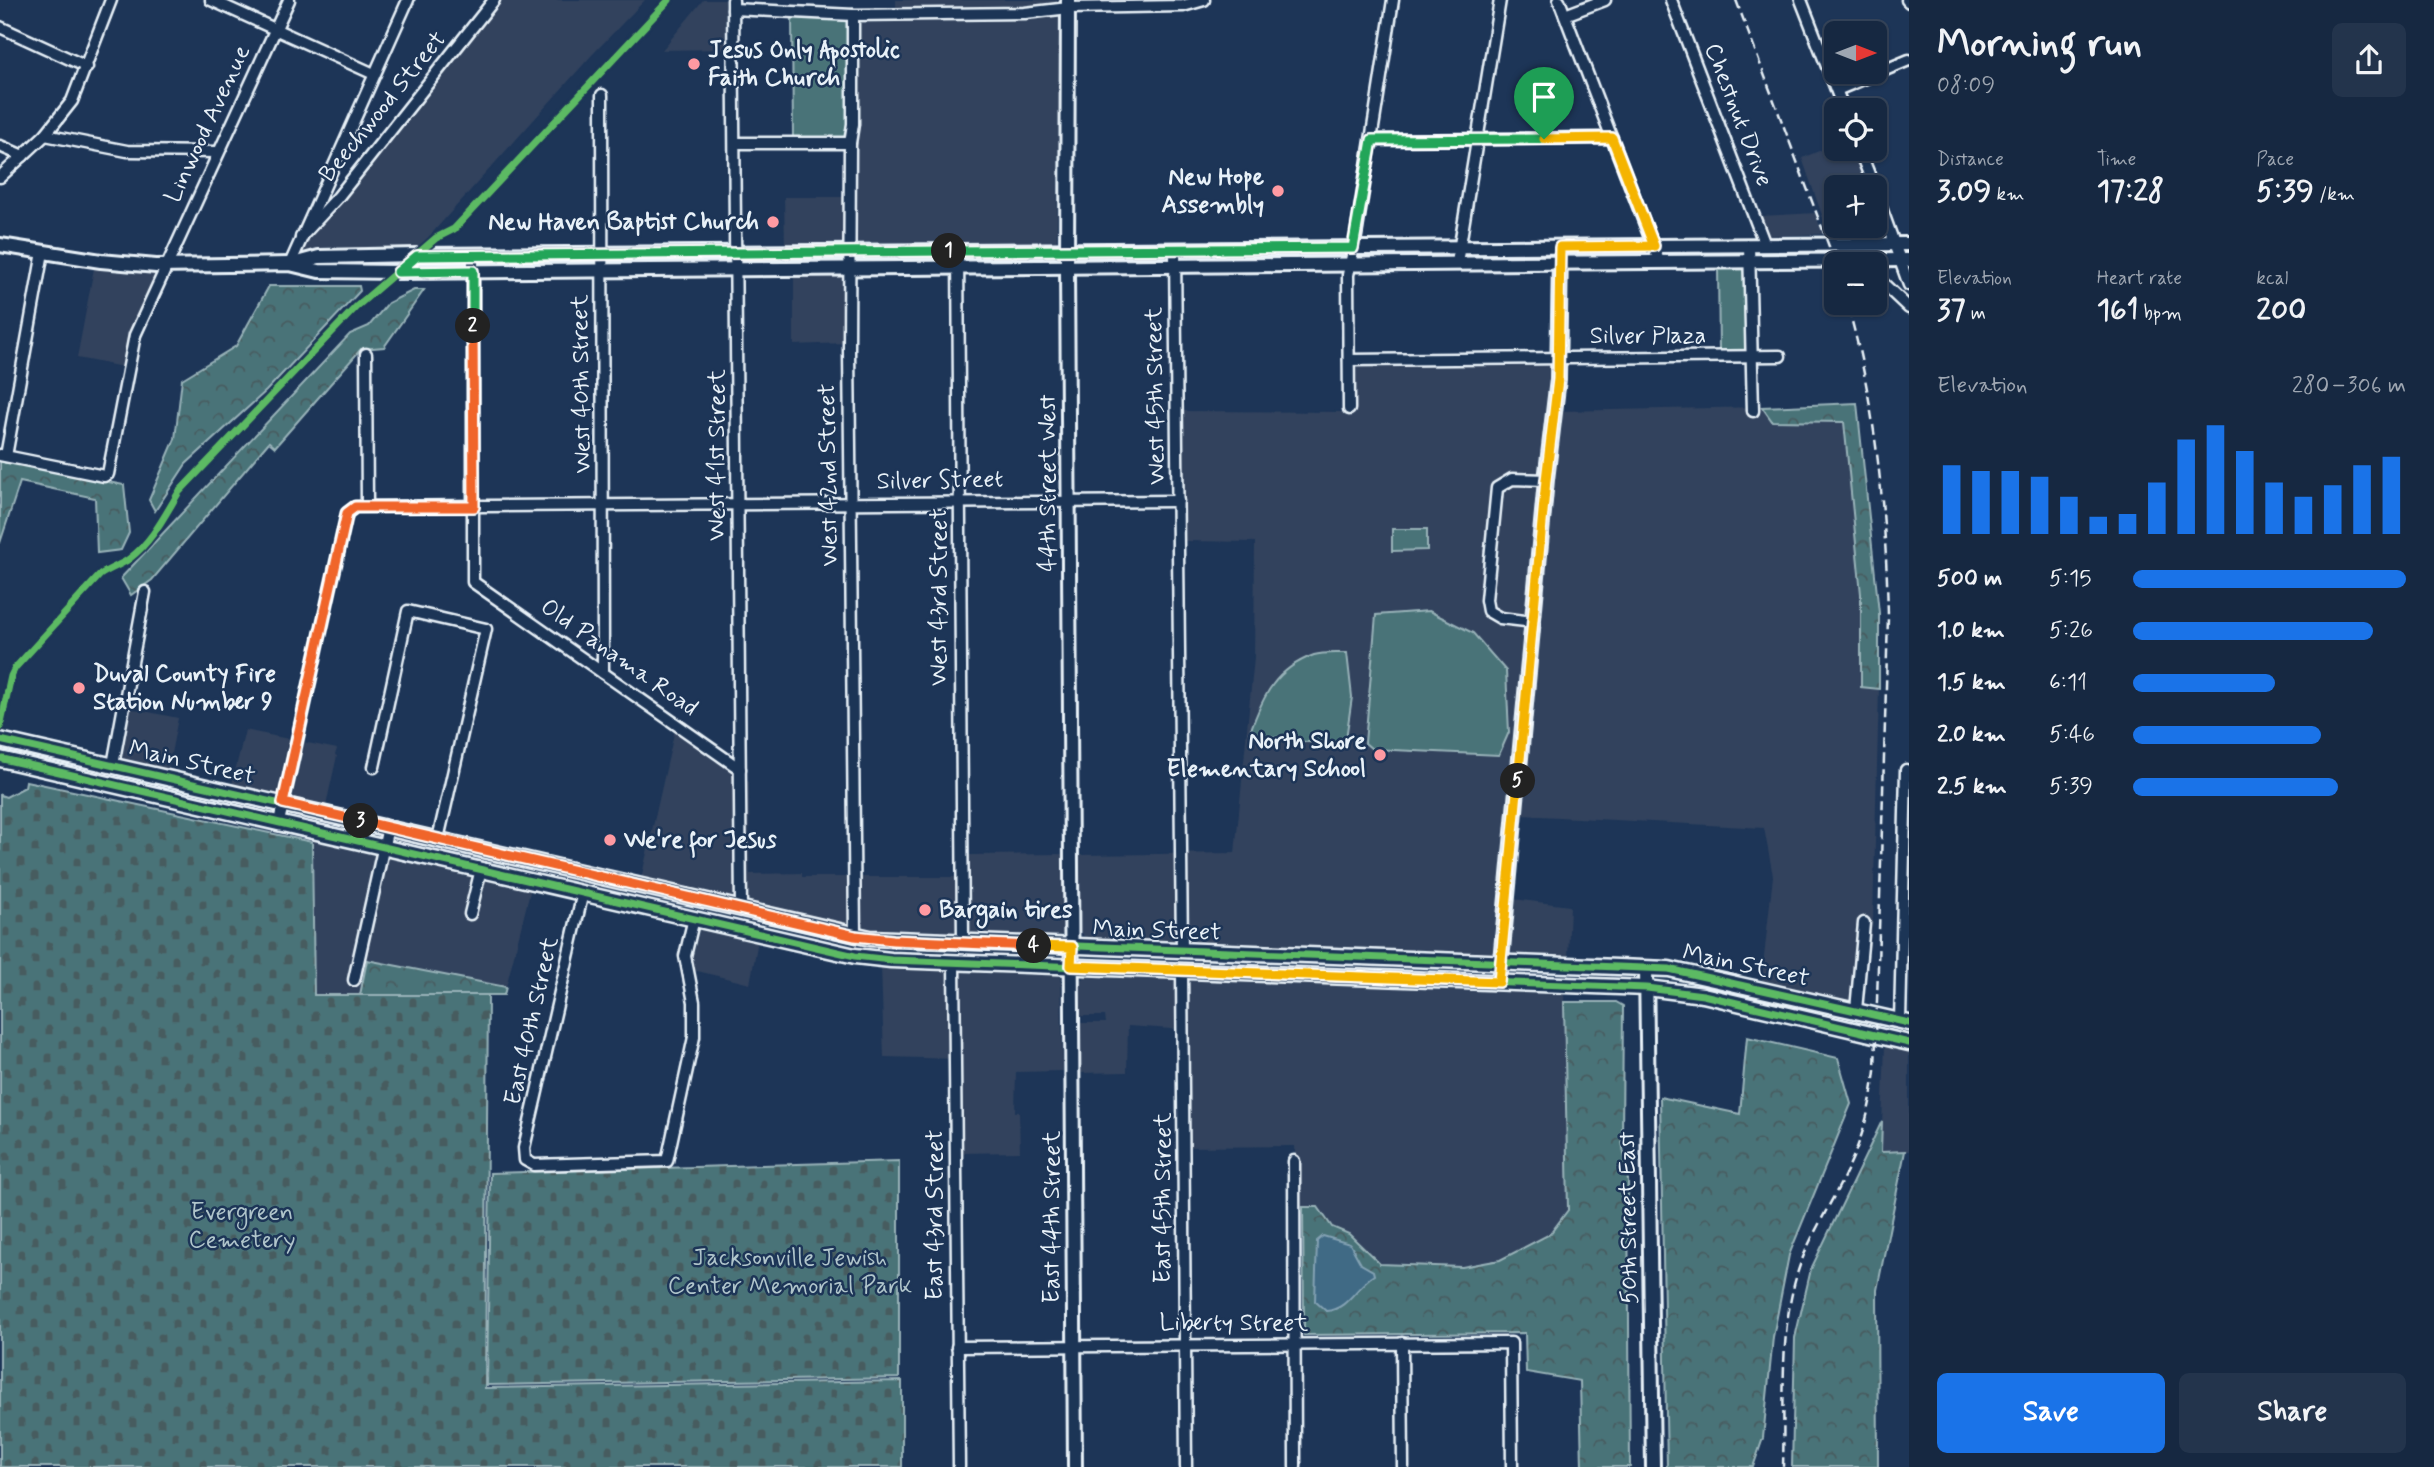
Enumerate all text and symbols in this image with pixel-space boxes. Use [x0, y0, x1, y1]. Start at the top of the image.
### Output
text: Morning run [1937, 20, 2142, 69]
north arrow [1824, 21, 1886, 84]
map controls [1824, 21, 1887, 315]
button: share [2332, 23, 2406, 97]
street label: Beechwood Street [312, 25, 454, 189]
place label: Jesus Only Apostolic Faith Church [708, 35, 900, 94]
street label: Chestnut Drive [1696, 39, 1780, 191]
street label: Linwood Avenue [158, 40, 258, 208]
marker: Jesus Only Apostolic Faith Church [686, 56, 702, 72]
pin [1514, 67, 1574, 139]
text: 08:09 [1937, 71, 1995, 101]
icon: arrive [1525, 78, 1563, 116]
button: locate [1824, 98, 1887, 161]
text: Distance [1937, 147, 2004, 172]
text: Time [2097, 147, 2136, 172]
text: Pace [2256, 147, 2294, 172]
place label: New Hope Assembly [1161, 162, 1265, 221]
text: 3.09 [1937, 172, 1991, 211]
text: 17:28 [2097, 172, 2164, 211]
text: 5:39 [2256, 172, 2314, 211]
button: + [1824, 175, 1887, 238]
text: km [1991, 182, 2024, 207]
text: /km [2314, 182, 2355, 207]
marker: New Hope Assembly [1270, 183, 1286, 199]
place label: New Haven Baptist Church [488, 207, 759, 238]
marker: New Haven Baptist Church [765, 214, 781, 230]
pin: 1 [932, 233, 967, 268]
text: 1 [944, 238, 953, 263]
button: − [1824, 252, 1887, 315]
text: Elevation [1937, 266, 2012, 291]
text: Heart rate [2097, 266, 2182, 291]
text: kcal [2256, 266, 2288, 291]
text: 37 [1937, 291, 1966, 330]
text: 161 [2097, 291, 2138, 330]
text: 200 [2256, 291, 2306, 330]
street label: West 40th Street [565, 294, 599, 474]
text: m [1966, 301, 1986, 326]
text: bpm [2138, 301, 2182, 326]
street label: West 45th Street [1139, 307, 1173, 485]
pin: 2 [456, 308, 490, 344]
text: 2 [468, 313, 477, 338]
street label: Silver Plaza [1590, 321, 1706, 352]
street label: West 41st Street [702, 369, 733, 541]
text: Elevation [1937, 371, 2028, 401]
text: 280–306 m [2292, 371, 2406, 401]
street label: West 42nd Street [812, 383, 846, 567]
street label: 44th Street West [1033, 394, 1064, 572]
street label: Silver Street [876, 464, 1004, 498]
street label: West 43rd Street [924, 508, 955, 686]
text: 500 m [1937, 564, 2002, 594]
text: 5:15 [2049, 564, 2091, 594]
street label: Old Panama Road [534, 592, 704, 724]
text: 1.0 km [1937, 616, 2005, 646]
text: 5:26 [2049, 616, 2093, 646]
place label: Duval County Fire Station Number 9 [93, 659, 276, 718]
text: 1.5 km [1937, 668, 2006, 698]
text: 6:11 [2049, 668, 2087, 698]
marker: Duval County Fire Station Number 9 [71, 680, 87, 696]
text: 2.0 km [1937, 720, 2006, 750]
text: 5:46 [2049, 720, 2095, 750]
place label: North Shore Elementary School [1167, 726, 1366, 785]
street label: Main Street [126, 733, 258, 793]
marker: North Shore Elementary School [1372, 747, 1388, 763]
pin: 5 [1500, 764, 1536, 798]
text: 5 [1512, 768, 1523, 793]
text: 2.5 km [1937, 772, 2007, 802]
text: 5:39 [2049, 772, 2093, 802]
pin: 3 [344, 804, 378, 838]
text: 3 [356, 808, 365, 833]
place label: We're for Jesus [623, 825, 777, 858]
marker: We're for Jesus [602, 832, 618, 848]
place label: Bargain tires [939, 895, 1073, 929]
marker: Bargain tires [917, 902, 933, 918]
street label: Main Street [1092, 913, 1222, 949]
pin: 4 [1016, 928, 1052, 964]
text: 4 [1028, 933, 1039, 958]
street label: East 40th Street [498, 934, 566, 1108]
street label: Main Street [1680, 937, 1812, 995]
street label: East 45th Street [1148, 1113, 1179, 1284]
street label: East 43rd Street [920, 1129, 951, 1301]
street label: East 44th Street [1037, 1131, 1068, 1303]
street label: 50th Street East [1612, 1131, 1646, 1305]
park label: Evergreen Cemetery [188, 1197, 296, 1256]
park label: Jacksonville Jewish Center Memorial Park [668, 1243, 912, 1302]
street label: Liberty Street [1160, 1308, 1308, 1339]
button: Save [1937, 1373, 2165, 1453]
button: Share [2179, 1373, 2406, 1453]

